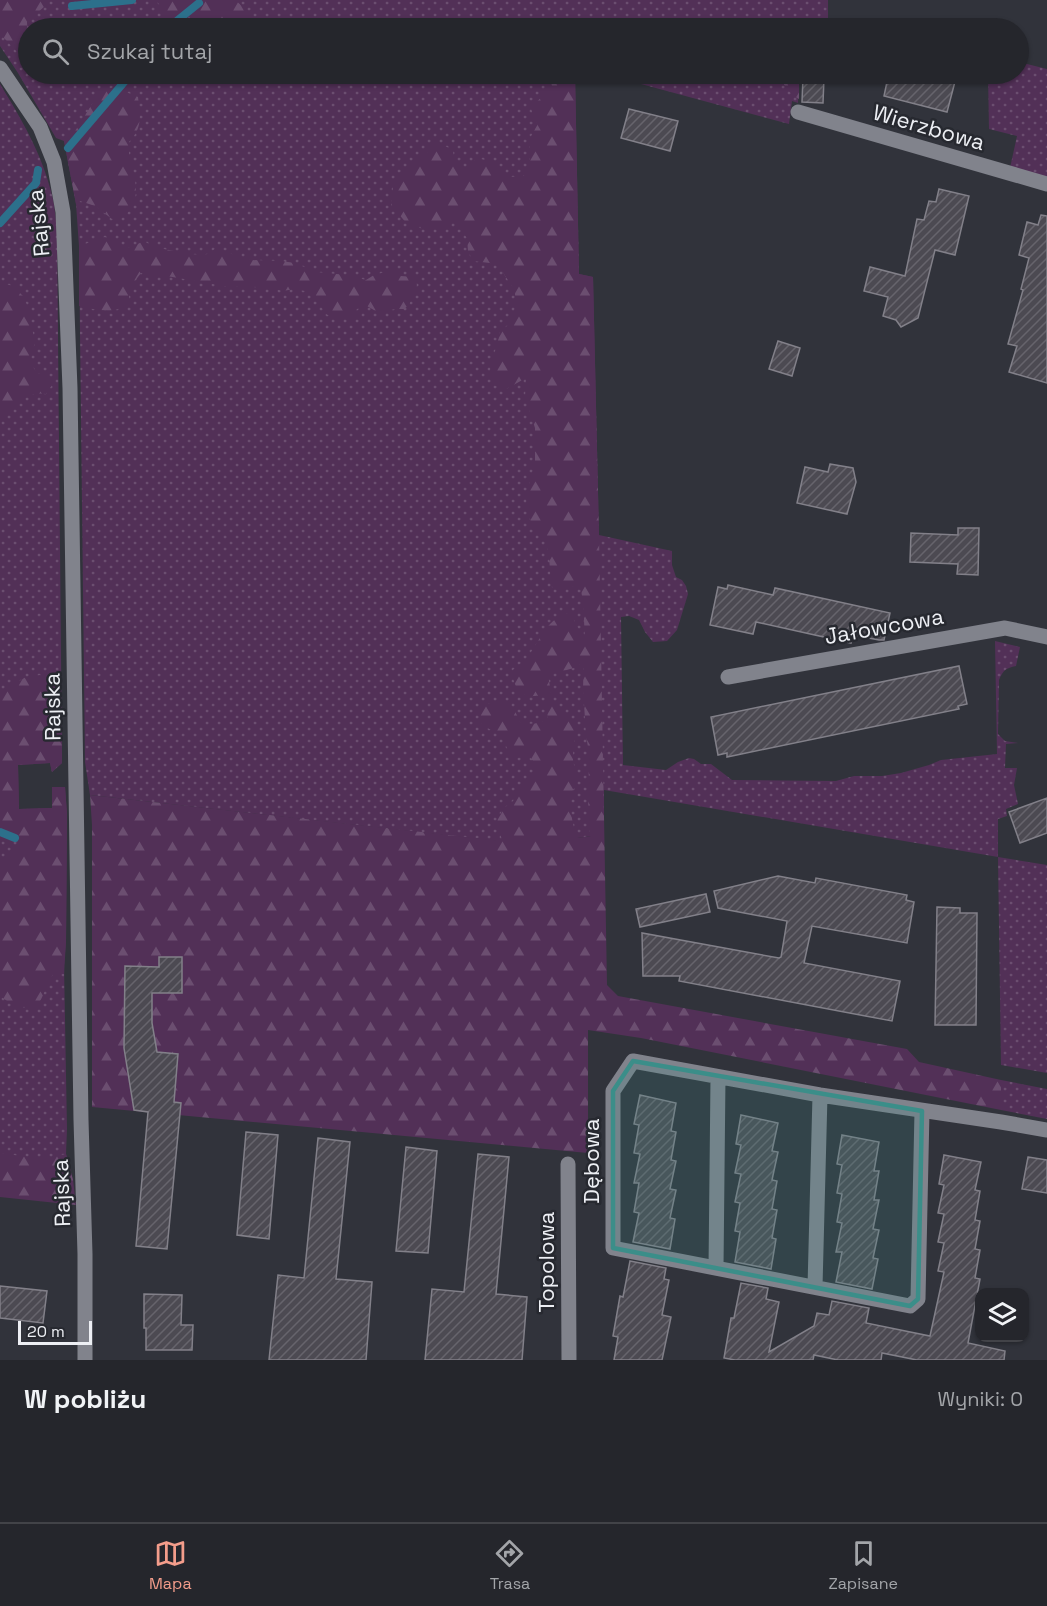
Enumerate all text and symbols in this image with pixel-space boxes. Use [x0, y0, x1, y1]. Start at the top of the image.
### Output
search box [18, 18, 1029, 84]
icon: search [39, 35, 72, 68]
text: Szukaj tutaj [87, 37, 212, 65]
street label: Wierzbowa [870, 98, 988, 156]
street label: Rajska [20, 187, 55, 258]
street label: Jałowcowa [822, 602, 946, 650]
street label: Rajska [37, 673, 67, 741]
street label: Dębowa [577, 1118, 605, 1204]
street label: Rajska [46, 1158, 76, 1227]
street label: Topolowa [532, 1211, 560, 1312]
map controls [975, 1288, 1029, 1342]
button: layers [975, 1288, 1029, 1342]
scale bar [18, 1318, 92, 1346]
text: 20 m [27, 1321, 65, 1342]
text: W pobliżu [24, 1382, 146, 1416]
text: Wyniki: 0 [937, 1386, 1023, 1412]
tab: Mapa [149, 1537, 192, 1594]
tab: Trasa [490, 1537, 530, 1594]
tab: Zapisane [828, 1537, 898, 1594]

